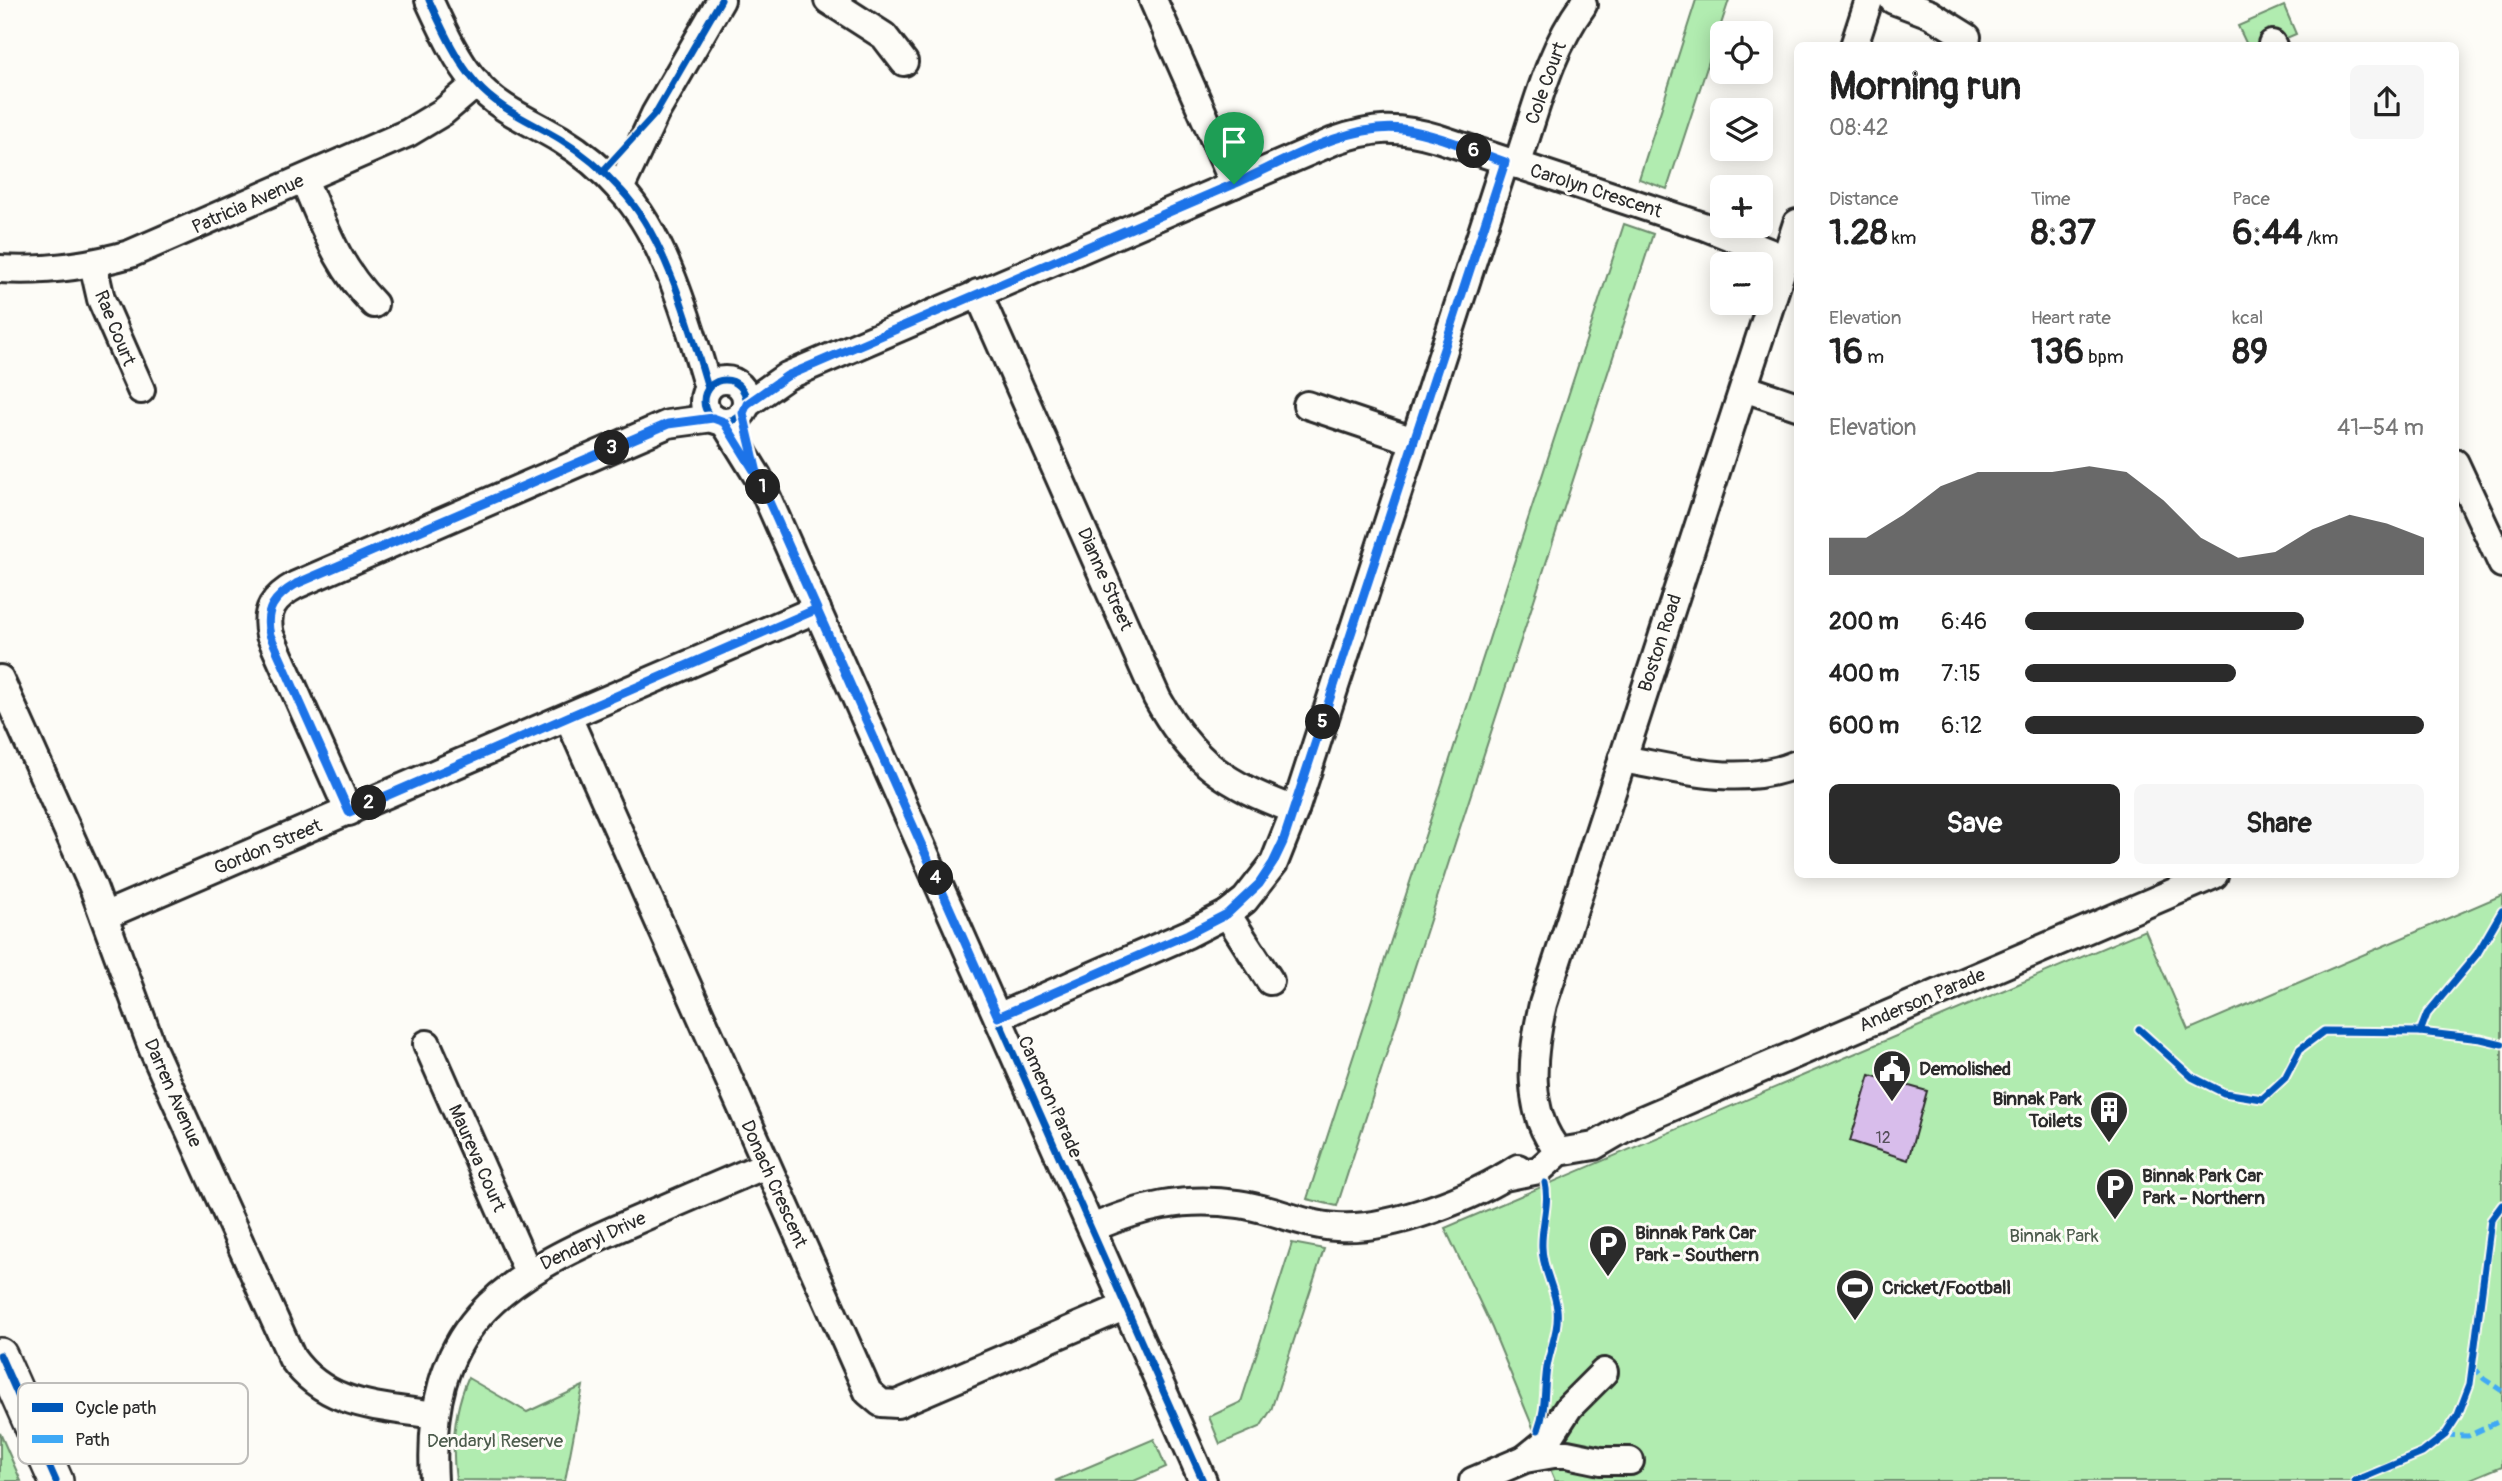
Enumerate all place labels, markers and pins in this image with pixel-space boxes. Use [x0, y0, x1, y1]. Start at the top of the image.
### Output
pin [1204, 112, 1264, 184]
pin: 6 [1456, 134, 1492, 168]
pin: 3 [594, 430, 630, 466]
pin: 1 [746, 470, 780, 504]
pin: 5 [1306, 704, 1340, 740]
pin: 2 [352, 786, 386, 820]
pin: 4 [918, 860, 954, 896]
public building icon: Demolished [1871, 1048, 1913, 1103]
place label: Demolished [1919, 1057, 2011, 1081]
place label: Binnak Park Toilets [1992, 1087, 2083, 1133]
building icon: Binnak Park Toilets [2088, 1089, 2130, 1144]
place label: Binnak Park Car Park - Northern [2142, 1164, 2265, 1210]
parking icon: Binnak Park Car Park - Northern [2094, 1166, 2136, 1221]
place label: Binnak Park Car Park - Southern [1635, 1221, 1759, 1267]
parking icon: Binnak Park Car Park - Southern [1587, 1223, 1629, 1278]
sports icon: Cricket/Football [1834, 1267, 1876, 1322]
place label: Cricket/Football [1882, 1276, 2011, 1300]

